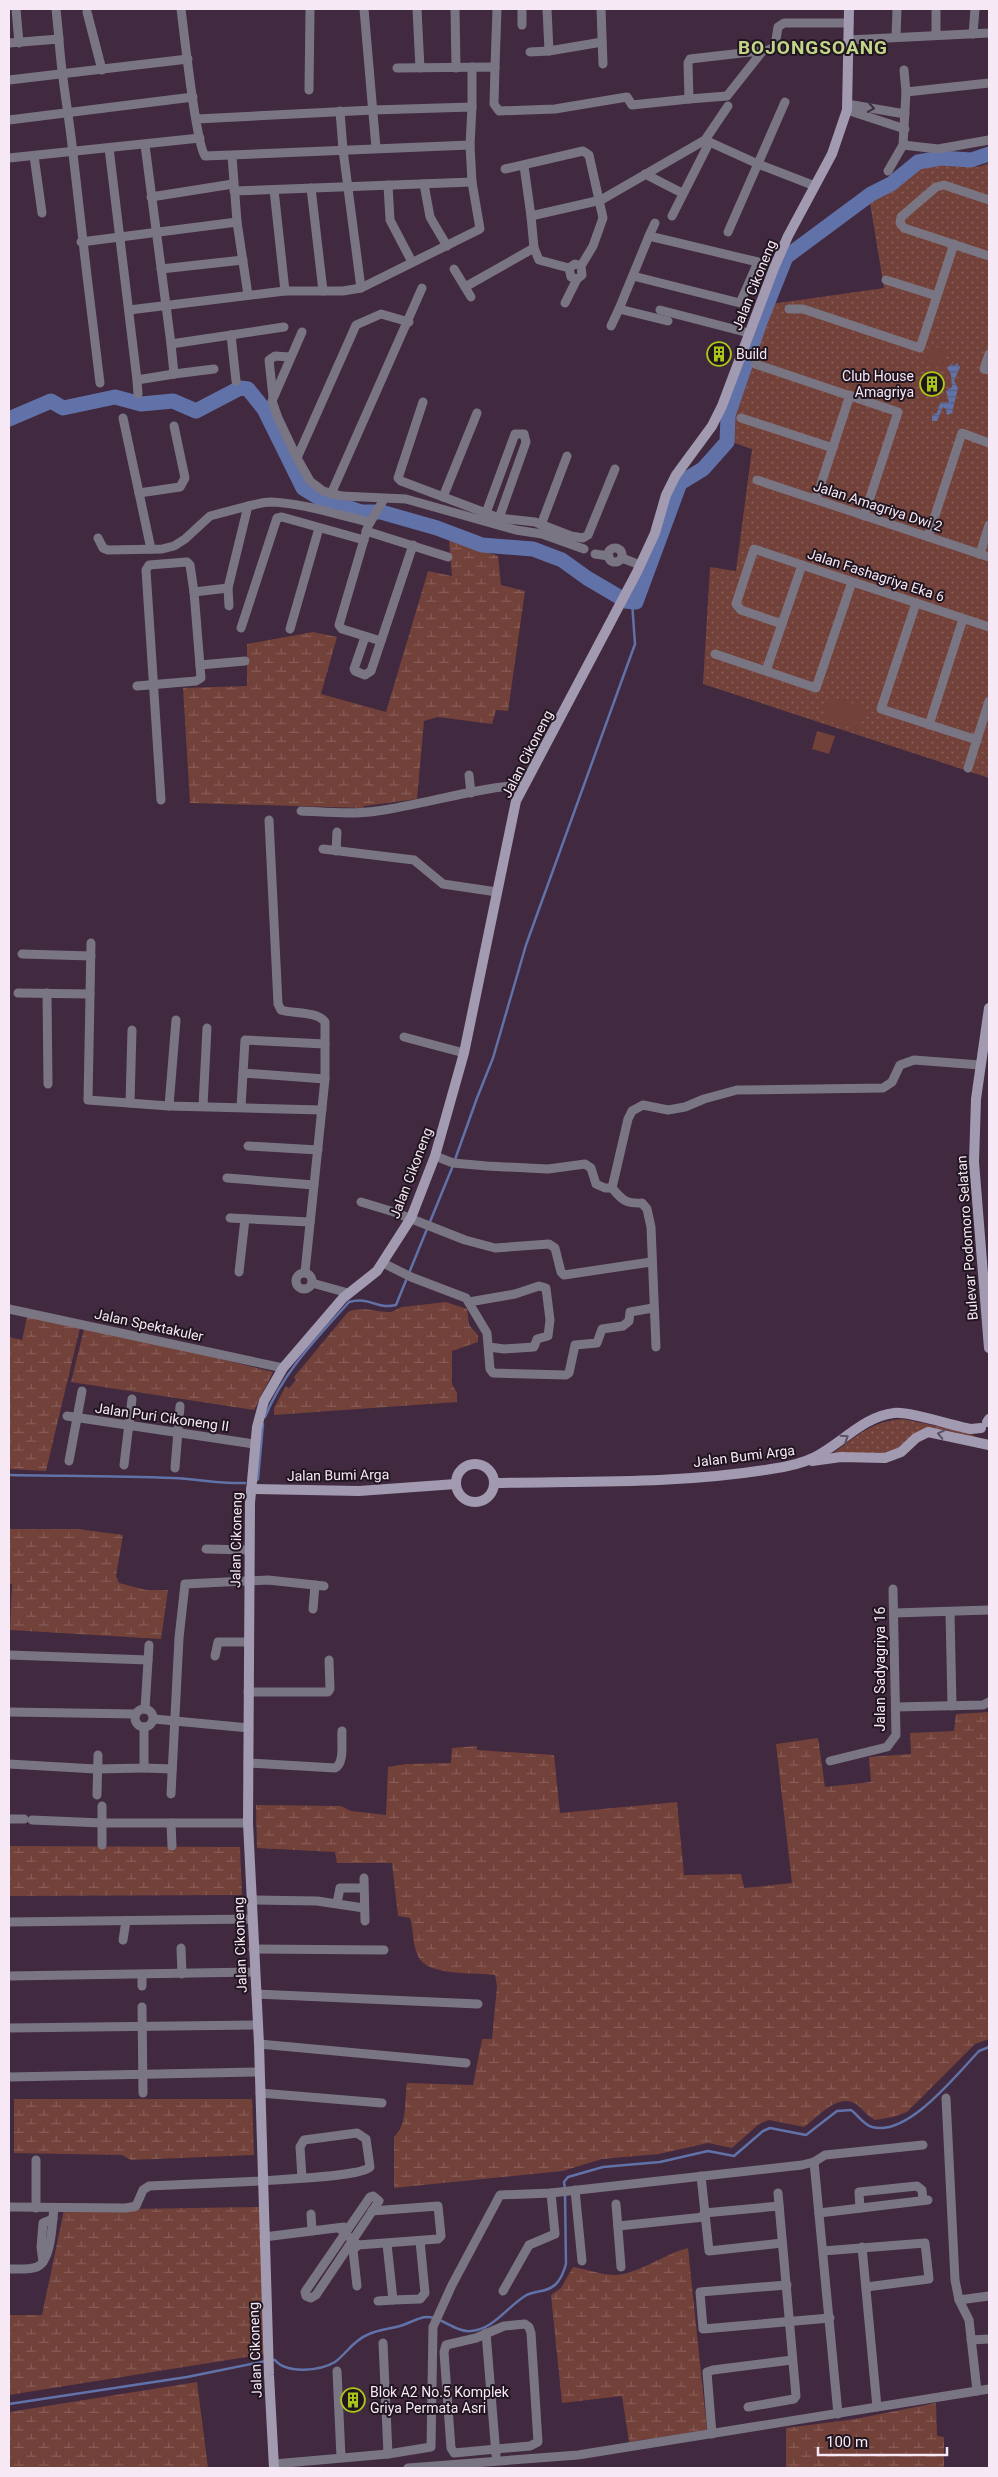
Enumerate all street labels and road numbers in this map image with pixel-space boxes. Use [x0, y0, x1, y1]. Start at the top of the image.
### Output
street label: Jalan Cikoneng [729, 238, 779, 332]
street label: Jalan Amagriya Dwi 2 [811, 478, 945, 534]
street label: Jalan Fashagriya Eka 6 [806, 545, 947, 605]
street label: Jalan Cikoneng [498, 708, 556, 800]
street label: Jalan Cikoneng [386, 1125, 436, 1221]
street label: Bulevar Podomoro Selatan [953, 1155, 981, 1321]
street label: Jalan Spektakuler [93, 1306, 205, 1344]
street label: Jalan Puri Cikoneng II [94, 1400, 230, 1434]
street label: Jalan Bumi Arga [692, 1442, 796, 1470]
street label: Jalan Bumi Arga [287, 1466, 389, 1484]
street label: Jalan Cikoneng [227, 1492, 245, 1588]
street label: Jalan Sadyagriya 16 [872, 1606, 888, 1731]
street label: Jalan Cikoneng [230, 1897, 250, 1993]
street label: Jalan Cikoneng [245, 2302, 265, 2398]

